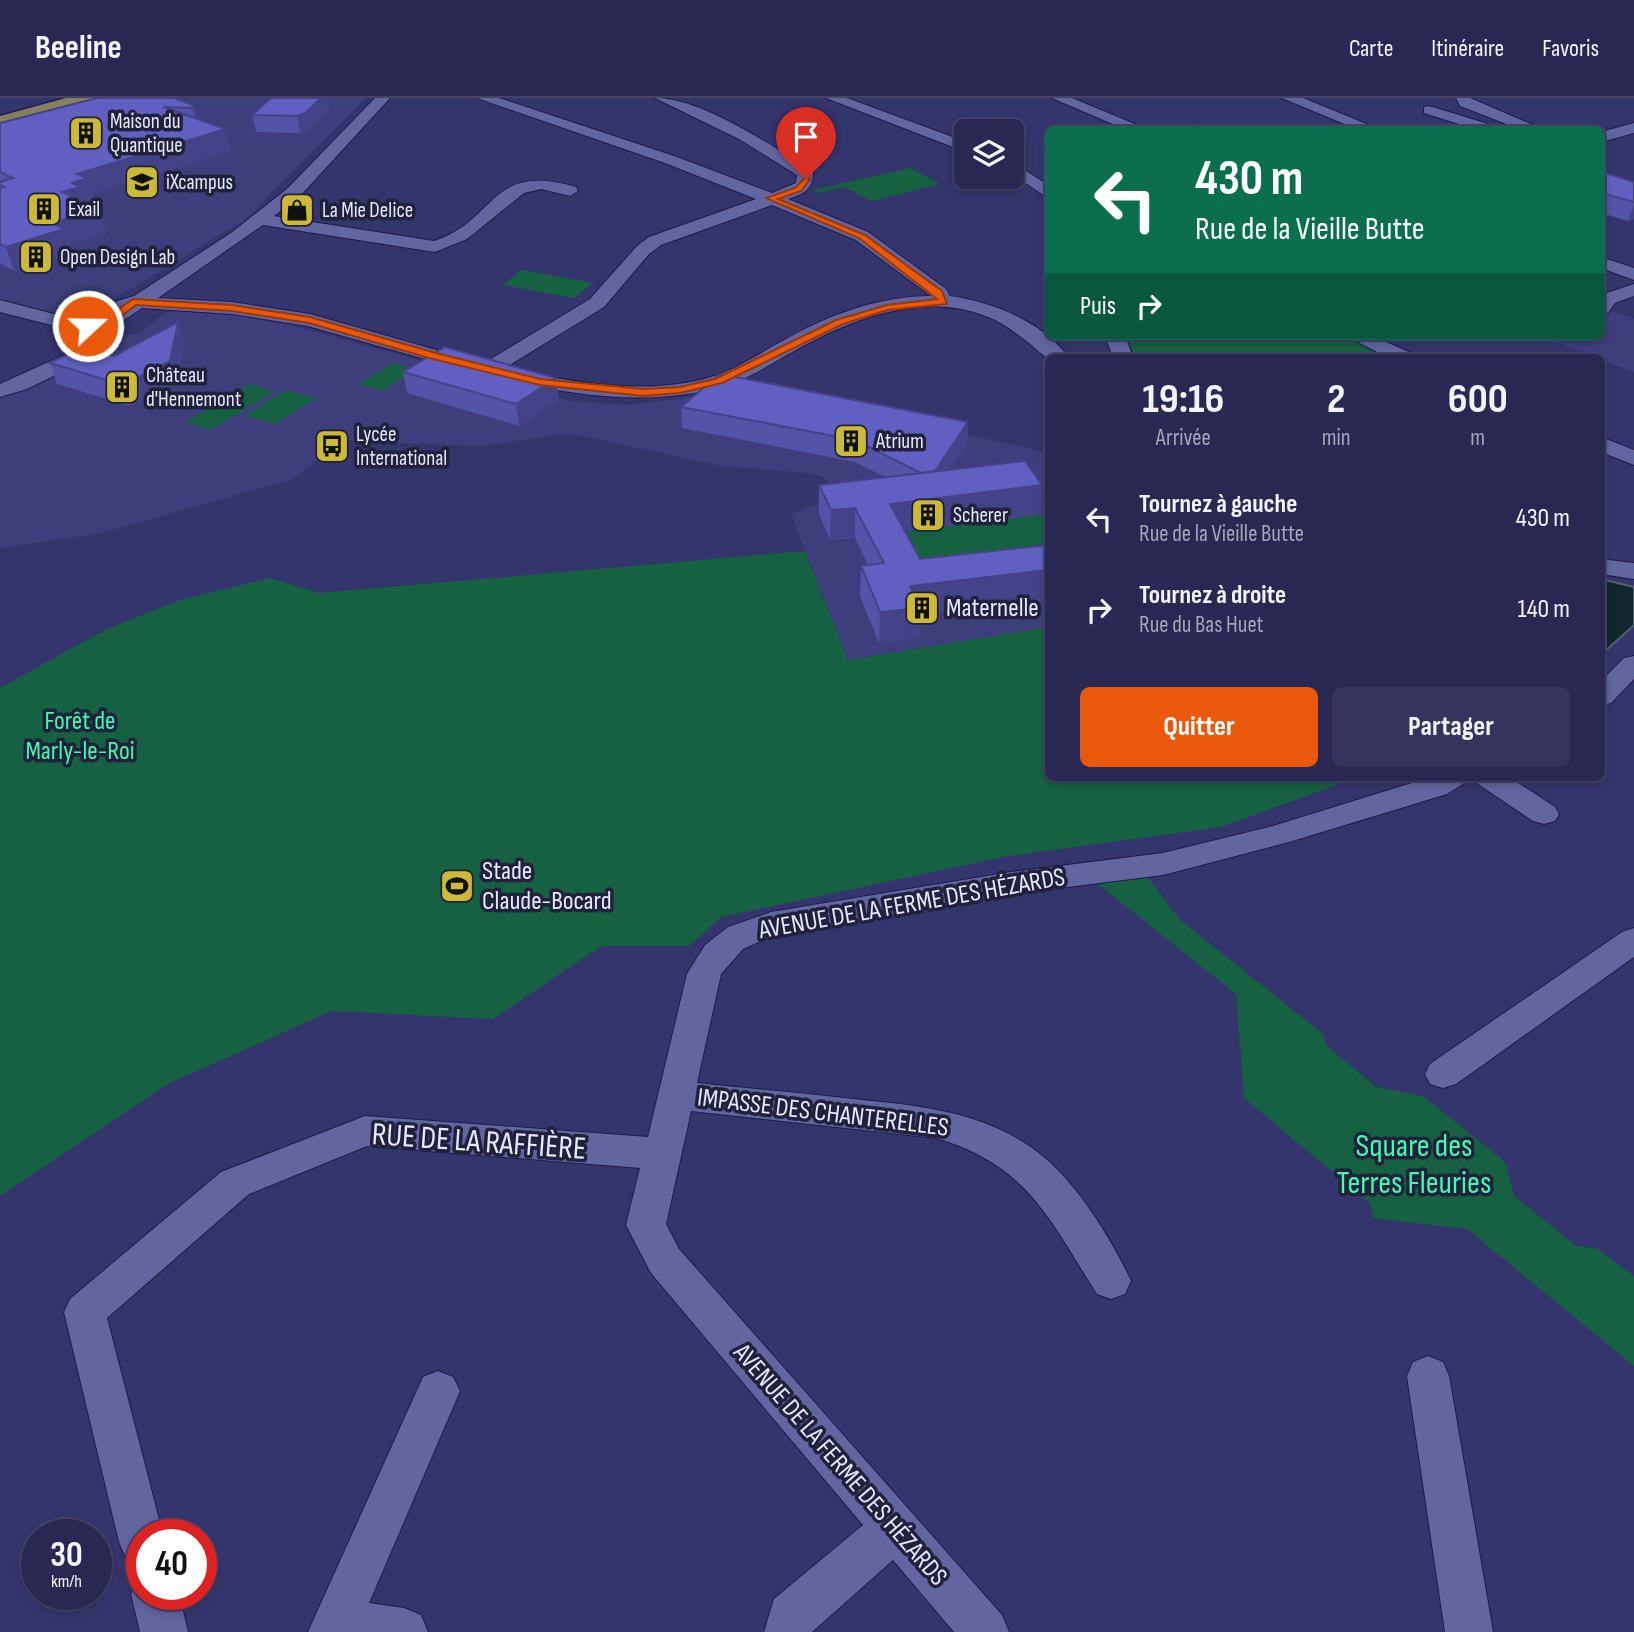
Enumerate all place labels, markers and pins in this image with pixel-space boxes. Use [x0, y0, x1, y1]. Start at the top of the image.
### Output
pin [776, 107, 836, 179]
place label: Maison du Quantique [110, 109, 183, 158]
building icon: Maison du Quantique [67, 114, 105, 152]
school or university icon: iXcampus [123, 163, 161, 201]
place label: iXcampus [166, 170, 233, 195]
building icon: Exail [25, 190, 63, 228]
shop icon: La Mie Delice [278, 191, 316, 229]
place label: Exail [68, 197, 100, 222]
place label: La Mie Delice [322, 198, 413, 223]
building icon: Open Design Lab [17, 238, 55, 276]
place label: Open Design Lab [60, 245, 175, 270]
place label: Château d'Hennemont [146, 363, 241, 412]
building icon: Château d'Hennemont [103, 368, 141, 406]
place label: Lycée International [356, 422, 447, 471]
building icon: Atrium [832, 422, 870, 460]
bus stop icon: Lycée International [313, 427, 351, 465]
place label: Atrium [875, 429, 924, 454]
building icon: Scherer [909, 496, 947, 534]
place label: Scherer [953, 503, 1008, 528]
building icon: Maternelle [903, 589, 941, 627]
place label: Maternelle [946, 593, 1039, 624]
place label: Stade Claude-Bocard [482, 856, 612, 917]
sports icon: Stade Claude-Bocard [438, 867, 476, 905]

